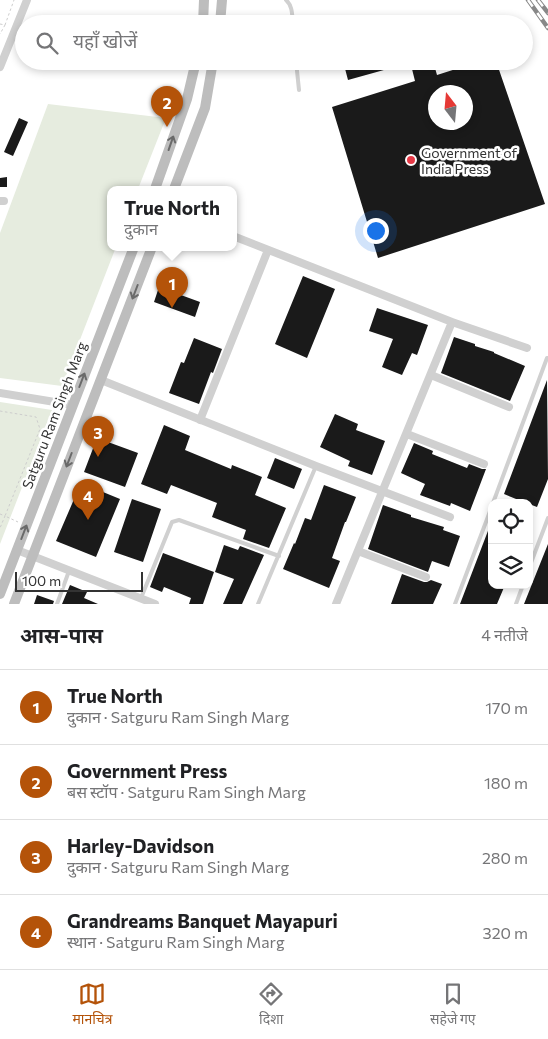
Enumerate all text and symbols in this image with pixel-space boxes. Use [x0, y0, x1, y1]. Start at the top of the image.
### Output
search box [15, 15, 533, 70]
icon: search [33, 29, 61, 57]
text: यहाँ खोजें [73, 29, 137, 52]
north arrow [428, 85, 473, 130]
pin: 2 [151, 86, 183, 127]
one-way arrow [167, 136, 177, 152]
place label: Government of India Press [421, 144, 518, 177]
marker: Government of India Press [405, 154, 417, 166]
popup [107, 186, 237, 251]
text: True North [124, 196, 220, 219]
your location [363, 218, 389, 244]
text: दुकान [124, 219, 158, 238]
pin: 1 [156, 267, 188, 308]
one-way arrow [130, 284, 139, 299]
street label: Satguru Ram Singh Marg [18, 339, 90, 491]
one-way arrow [78, 373, 87, 388]
pin: 3 [82, 416, 114, 457]
one-way arrow [64, 452, 74, 467]
pin: 4 [72, 479, 104, 520]
map controls [488, 499, 533, 589]
button: locate [488, 499, 533, 544]
one-way arrow [20, 525, 29, 540]
button: layers [488, 544, 533, 589]
scale bar [15, 569, 142, 592]
text: 100 m [22, 572, 61, 589]
text: आस-पास [20, 622, 103, 647]
text: 4 नतीजे [481, 625, 528, 644]
text: True North [67, 684, 163, 707]
text: 1 [32, 698, 40, 717]
text: 170 m [485, 698, 528, 717]
text: दुकान · Satguru Ram Singh Marg [67, 707, 289, 726]
text: Government Press [67, 759, 227, 782]
text: 2 [31, 773, 41, 792]
text: 180 m [484, 773, 528, 792]
text: बस स्टॉप · Satguru Ram Singh Marg [67, 782, 306, 801]
text: Harley-Davidson [67, 834, 214, 857]
text: 3 [31, 848, 41, 867]
text: 280 m [482, 848, 528, 867]
text: दुकान · Satguru Ram Singh Marg [67, 857, 289, 876]
text: Grandreams Banquet Mayapuri [67, 909, 338, 932]
text: 4 [31, 923, 41, 942]
text: 320 m [483, 923, 528, 942]
text: स्थान · Satguru Ram Singh Marg [67, 932, 285, 951]
tab: मानचित्र [72, 980, 112, 1030]
tab: दिशा [257, 980, 285, 1030]
tab: सहेजे गए [430, 980, 476, 1030]

